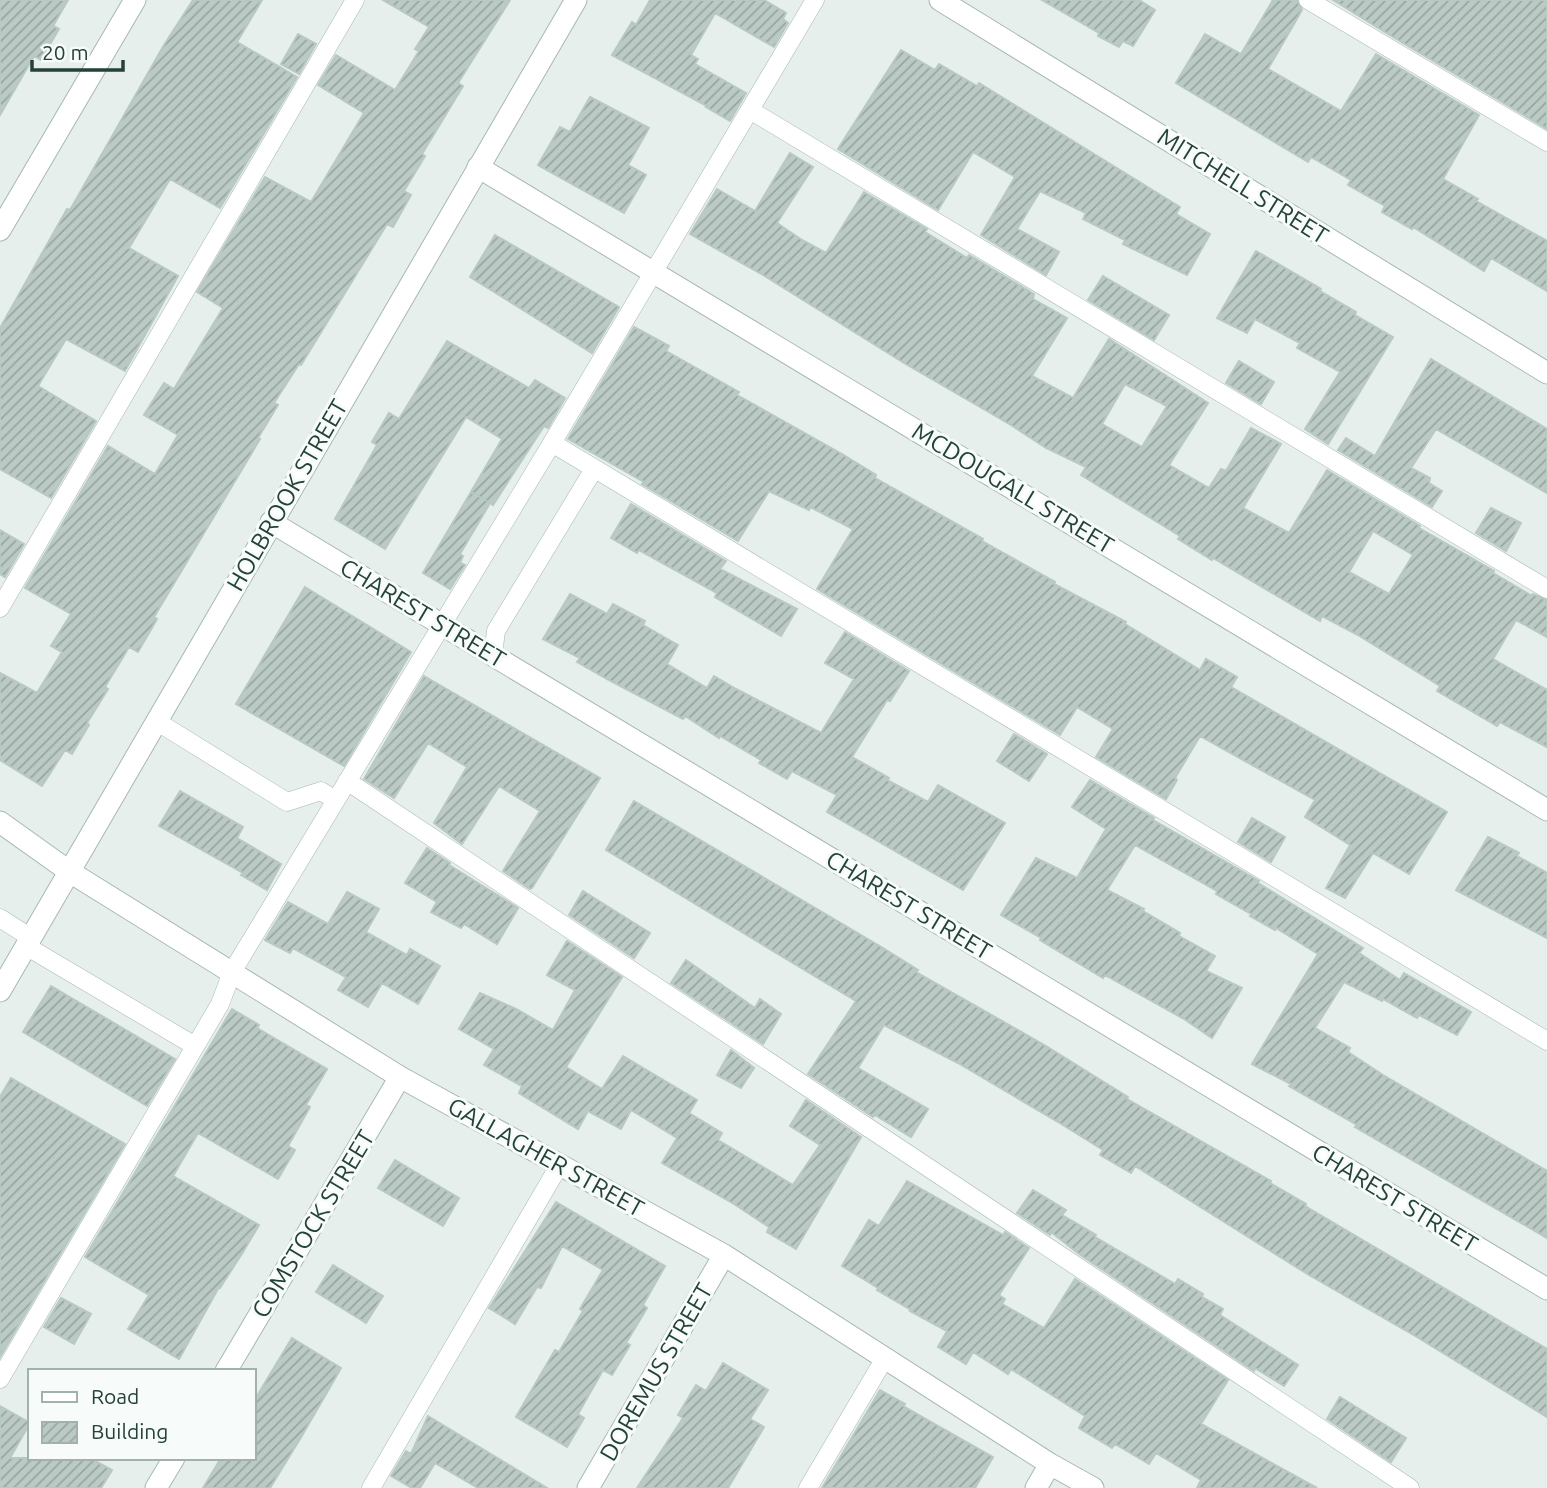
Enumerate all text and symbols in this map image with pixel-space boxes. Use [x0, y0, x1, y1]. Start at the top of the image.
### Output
scale bar [32, 28, 122, 72]
text: 20 m [42, 40, 89, 64]
street label: MITCHELL STREET [1153, 123, 1333, 249]
street label: HOLBROOK STREET [221, 395, 353, 595]
street label: MCDOUGALL STREET [907, 417, 1119, 559]
street label: CHAREST STREET [335, 553, 511, 673]
street label: CHAREST STREET [821, 845, 997, 965]
street label: GALLAGHER STREET [443, 1092, 649, 1222]
street label: COMSTOCK STREET [246, 1125, 380, 1323]
street label: CHAREST STREET [1307, 1138, 1483, 1258]
street label: DOREMUS STREET [594, 1278, 718, 1466]
legend [28, 1369, 256, 1460]
text: Road [91, 1384, 139, 1408]
text: Building [91, 1419, 168, 1443]

